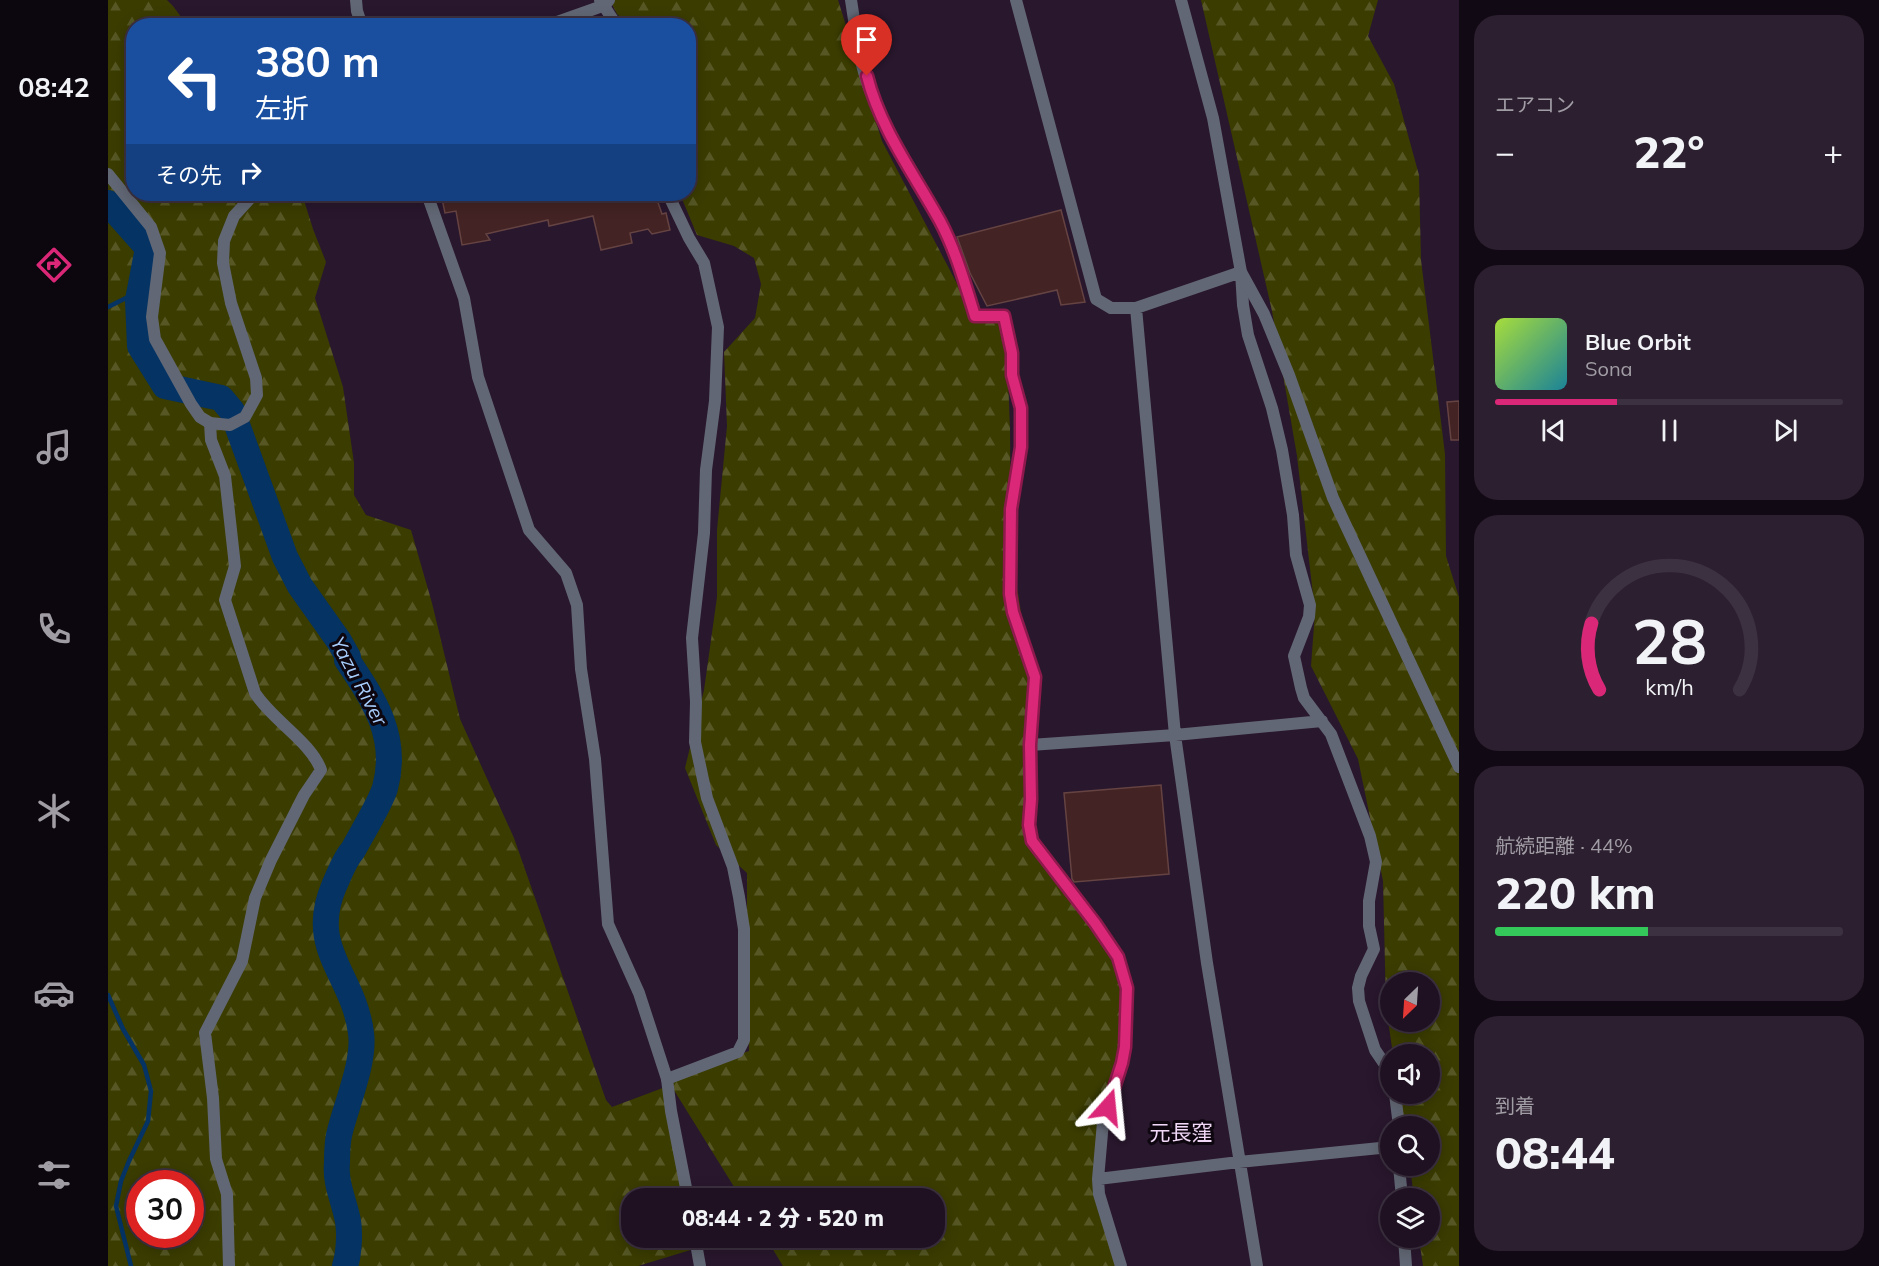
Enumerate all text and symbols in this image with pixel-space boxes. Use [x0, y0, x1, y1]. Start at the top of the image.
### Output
pin [841, 14, 892, 76]
icon: arrive [850, 23, 883, 56]
text: 380 m [255, 35, 380, 88]
icon: left [156, 42, 234, 120]
text: 08:42 [18, 70, 90, 104]
text: 左折 [255, 91, 309, 125]
text: エアコン [1495, 92, 1575, 117]
text: 22° [1633, 123, 1705, 179]
text: − [1495, 131, 1515, 172]
text: + [1823, 131, 1843, 172]
icon: right [234, 156, 267, 189]
text: その先 [156, 161, 222, 189]
icon: directions [33, 244, 75, 286]
text: Blue Orbit [1585, 328, 1691, 356]
text: Sona [1585, 356, 1633, 381]
icon: previous [1537, 414, 1570, 447]
icon: pause [1653, 414, 1686, 447]
icon: next [1769, 414, 1802, 447]
icon: music [33, 426, 75, 468]
text: 28 [1632, 601, 1706, 680]
icon: phone [33, 608, 75, 650]
water label: Yazu River [326, 632, 394, 730]
text: km/h [1645, 673, 1693, 700]
icon: climate [33, 790, 75, 832]
text: 航続距離 · 44% [1495, 833, 1633, 858]
text: 220 km [1495, 864, 1656, 920]
icon: car [33, 972, 75, 1014]
north arrow [1380, 972, 1440, 1032]
map controls [1380, 972, 1440, 1248]
button: sound [1380, 1044, 1440, 1104]
position arrow [1076, 1075, 1140, 1139]
text: 到着 [1495, 1093, 1535, 1118]
button: search [1380, 1116, 1440, 1176]
district label: 元長窪 [1150, 1119, 1213, 1145]
text: 08:44 [1495, 1124, 1615, 1180]
icon: filters [33, 1154, 75, 1196]
speed limit sign: 30 [126, 1170, 204, 1248]
button: layers [1380, 1188, 1440, 1248]
text: 08:44 · 2 分 · 520 m [682, 1204, 884, 1232]

